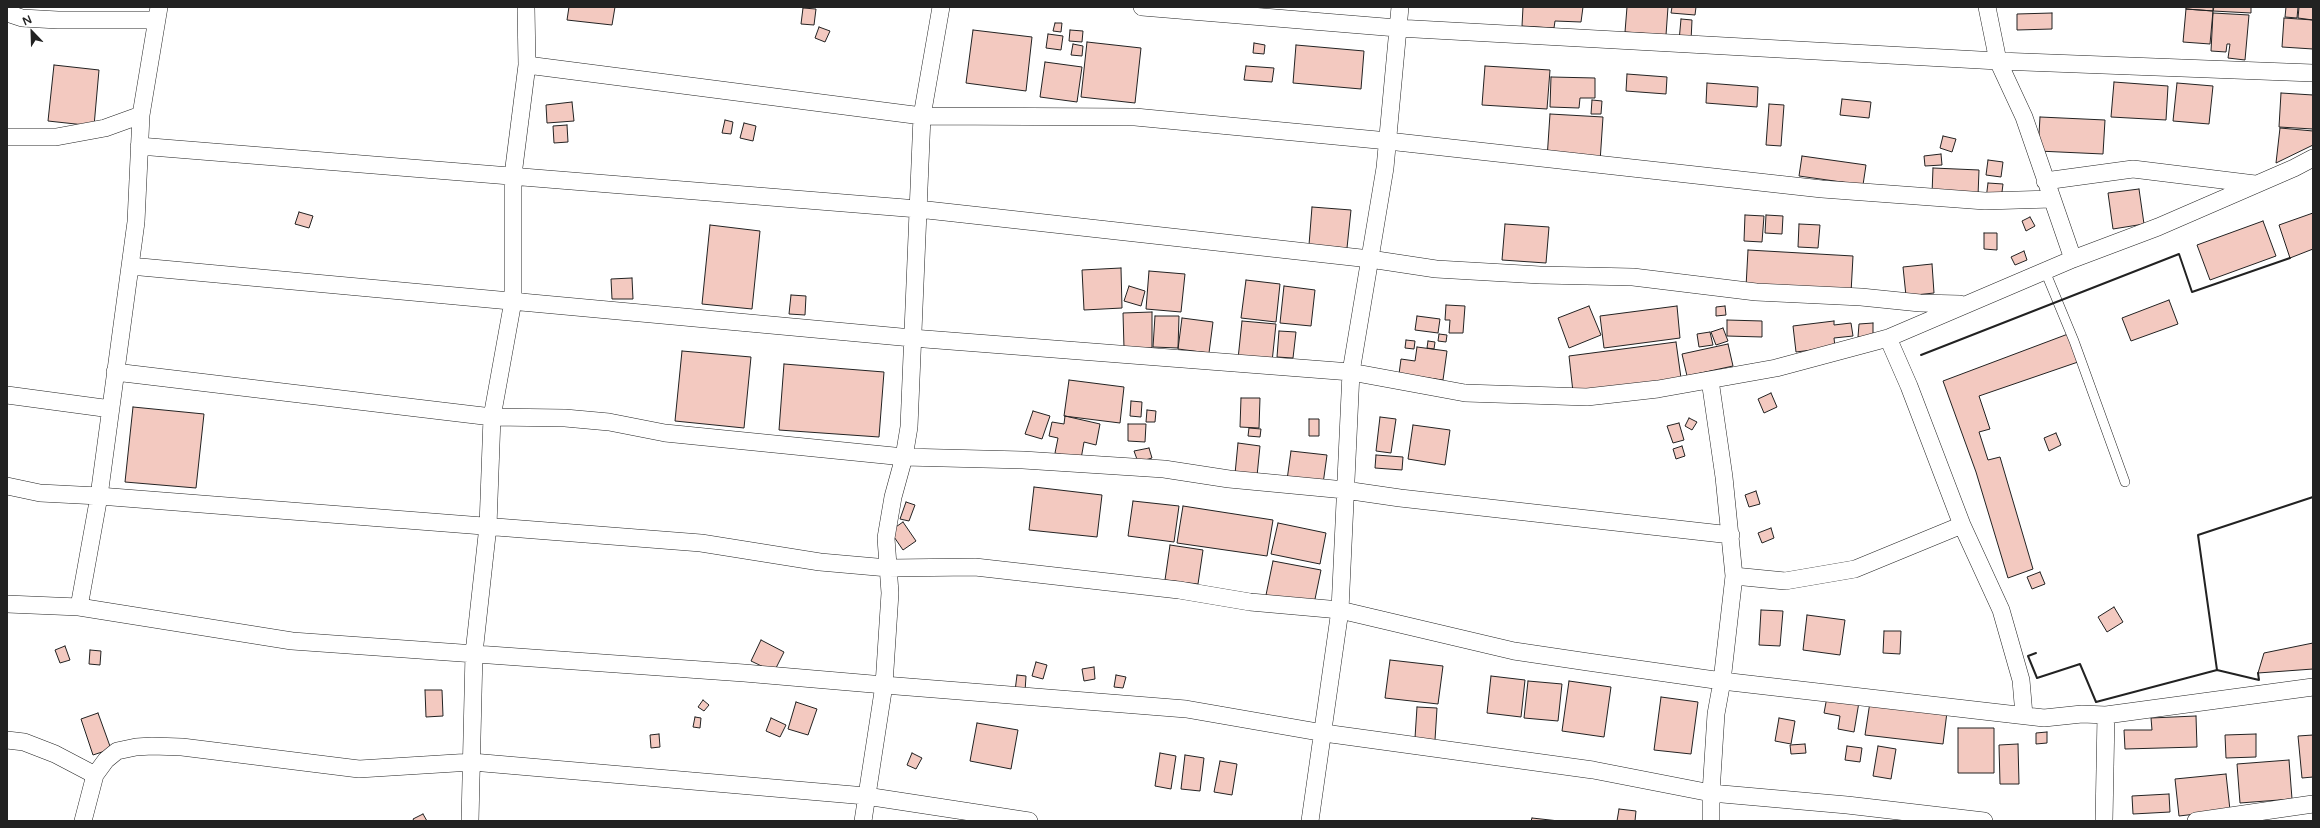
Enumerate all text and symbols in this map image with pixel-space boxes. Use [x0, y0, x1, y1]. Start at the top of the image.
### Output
north arrow [12, 12, 52, 52]
text: N [21, 13, 34, 28]

